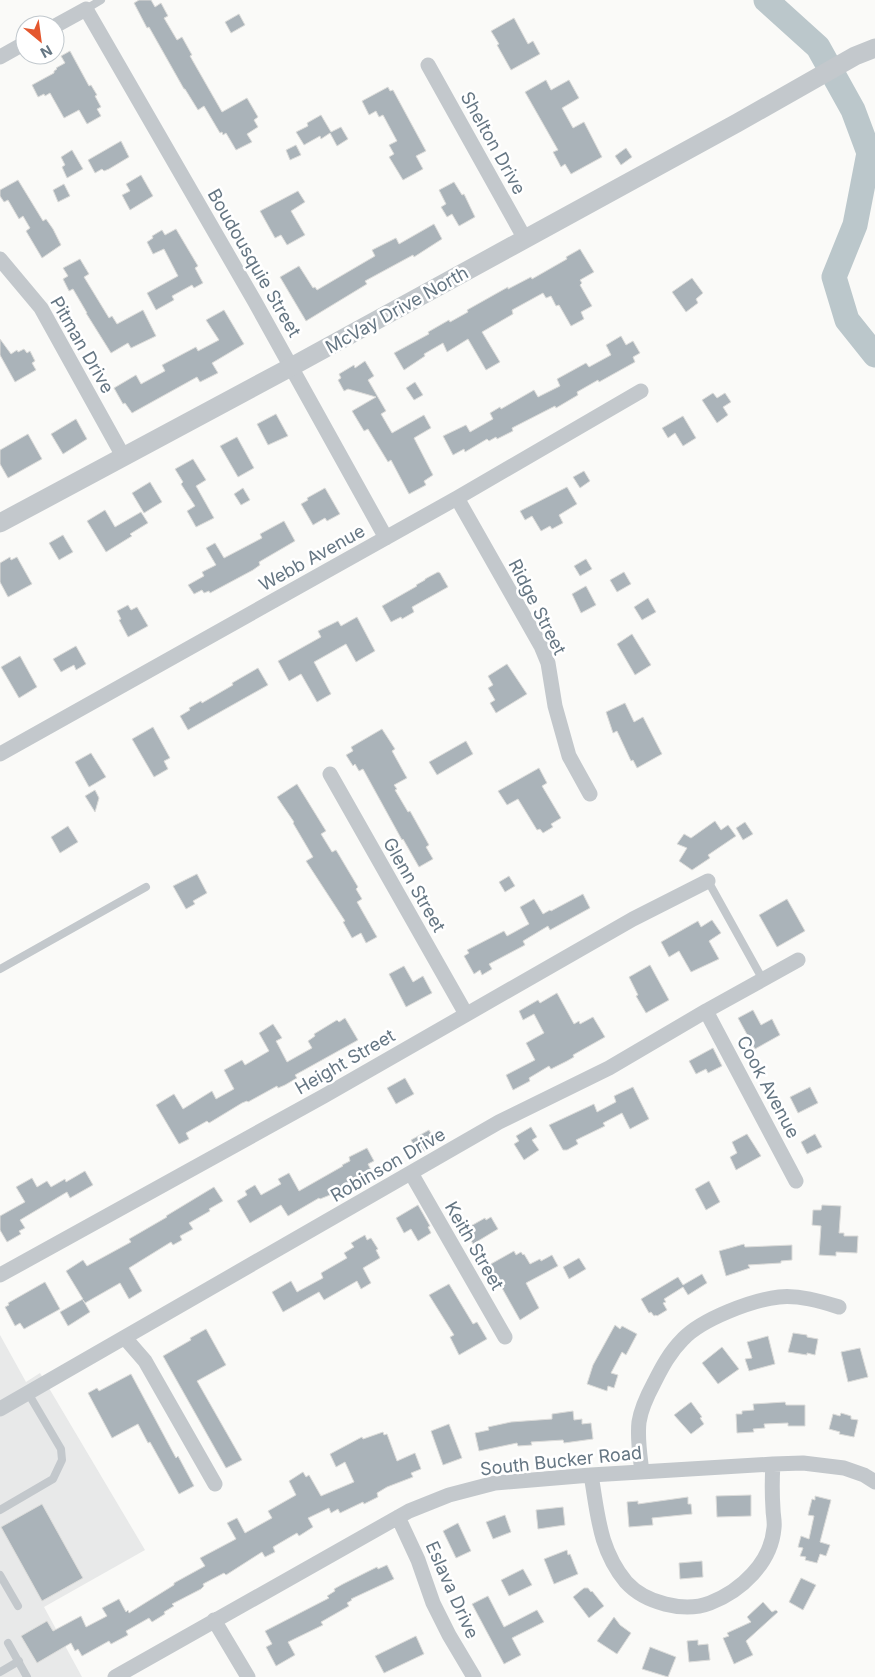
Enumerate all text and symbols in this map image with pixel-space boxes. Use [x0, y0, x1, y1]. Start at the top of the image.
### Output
north arrow [15, 15, 65, 65]
text: N [38, 42, 55, 62]
street label: Shelton Drive [457, 88, 530, 198]
street label: Boudousquie Street [203, 185, 305, 341]
street label: McVay Drive North [322, 262, 472, 357]
street label: Pitman Drive [46, 293, 119, 397]
street label: Webb Avenue [255, 520, 368, 595]
street label: Ridge Street [504, 556, 571, 658]
street label: Glenn Street [379, 834, 450, 936]
street label: Height Street [291, 1025, 398, 1099]
street label: Cook Avenue [733, 1032, 804, 1142]
street label: Robinson Drive [327, 1123, 449, 1206]
street label: Keith Street [441, 1198, 508, 1294]
street label: South Bucker Road [479, 1442, 643, 1479]
street label: Eslava Drive [422, 1538, 483, 1642]

